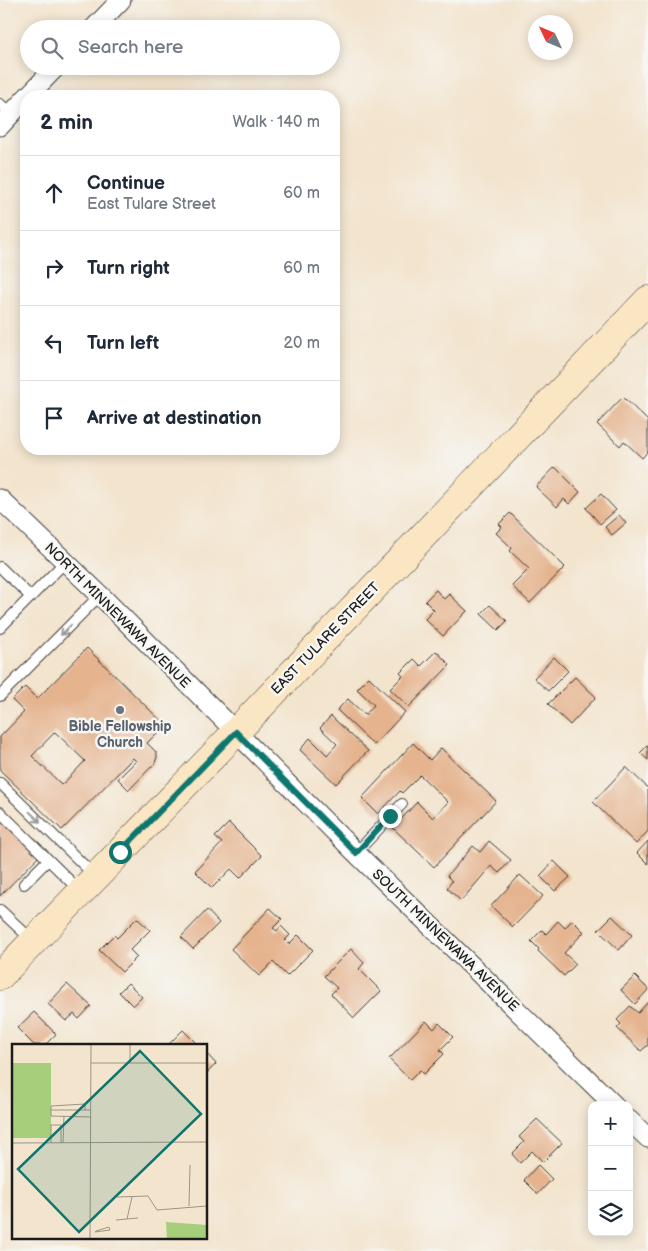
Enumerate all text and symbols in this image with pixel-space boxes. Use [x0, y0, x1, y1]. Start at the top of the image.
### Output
north arrow [528, 15, 573, 60]
search box [20, 20, 340, 75]
icon: search [38, 34, 66, 62]
text: Search here [78, 36, 183, 59]
text: 2 min [40, 110, 93, 135]
text: Walk · 140 m [233, 113, 320, 132]
text: Continue [87, 172, 165, 195]
icon: ahead [40, 179, 68, 207]
text: 60 m [283, 184, 320, 203]
text: East Tulare Street [87, 195, 216, 214]
icon: right [40, 254, 68, 282]
text: Turn right [87, 257, 170, 280]
text: 60 m [283, 259, 320, 278]
icon: left [40, 329, 68, 357]
text: Turn left [87, 332, 159, 355]
text: 20 m [284, 334, 320, 353]
icon: arrive [40, 404, 68, 432]
text: Arrive at destination [87, 407, 262, 430]
street label: NORTH MINNEWAWA AVENUE [41, 539, 194, 692]
street label: EAST TULARE STREET [267, 578, 384, 698]
one-way arrow [60, 623, 72, 635]
marker: Bible Fellowship Church [114, 704, 126, 716]
place label: Bible Fellowship Church [68, 718, 172, 751]
route end [379, 805, 402, 828]
one-way arrow [29, 811, 41, 823]
route start [109, 841, 132, 864]
street label: SOUTH MINNEWAWA AVENUE [369, 866, 522, 1015]
inset map [12, 1044, 208, 1238]
map controls [588, 1101, 633, 1236]
button: + [588, 1101, 633, 1146]
button: − [588, 1146, 633, 1191]
button: layers [588, 1191, 633, 1236]

